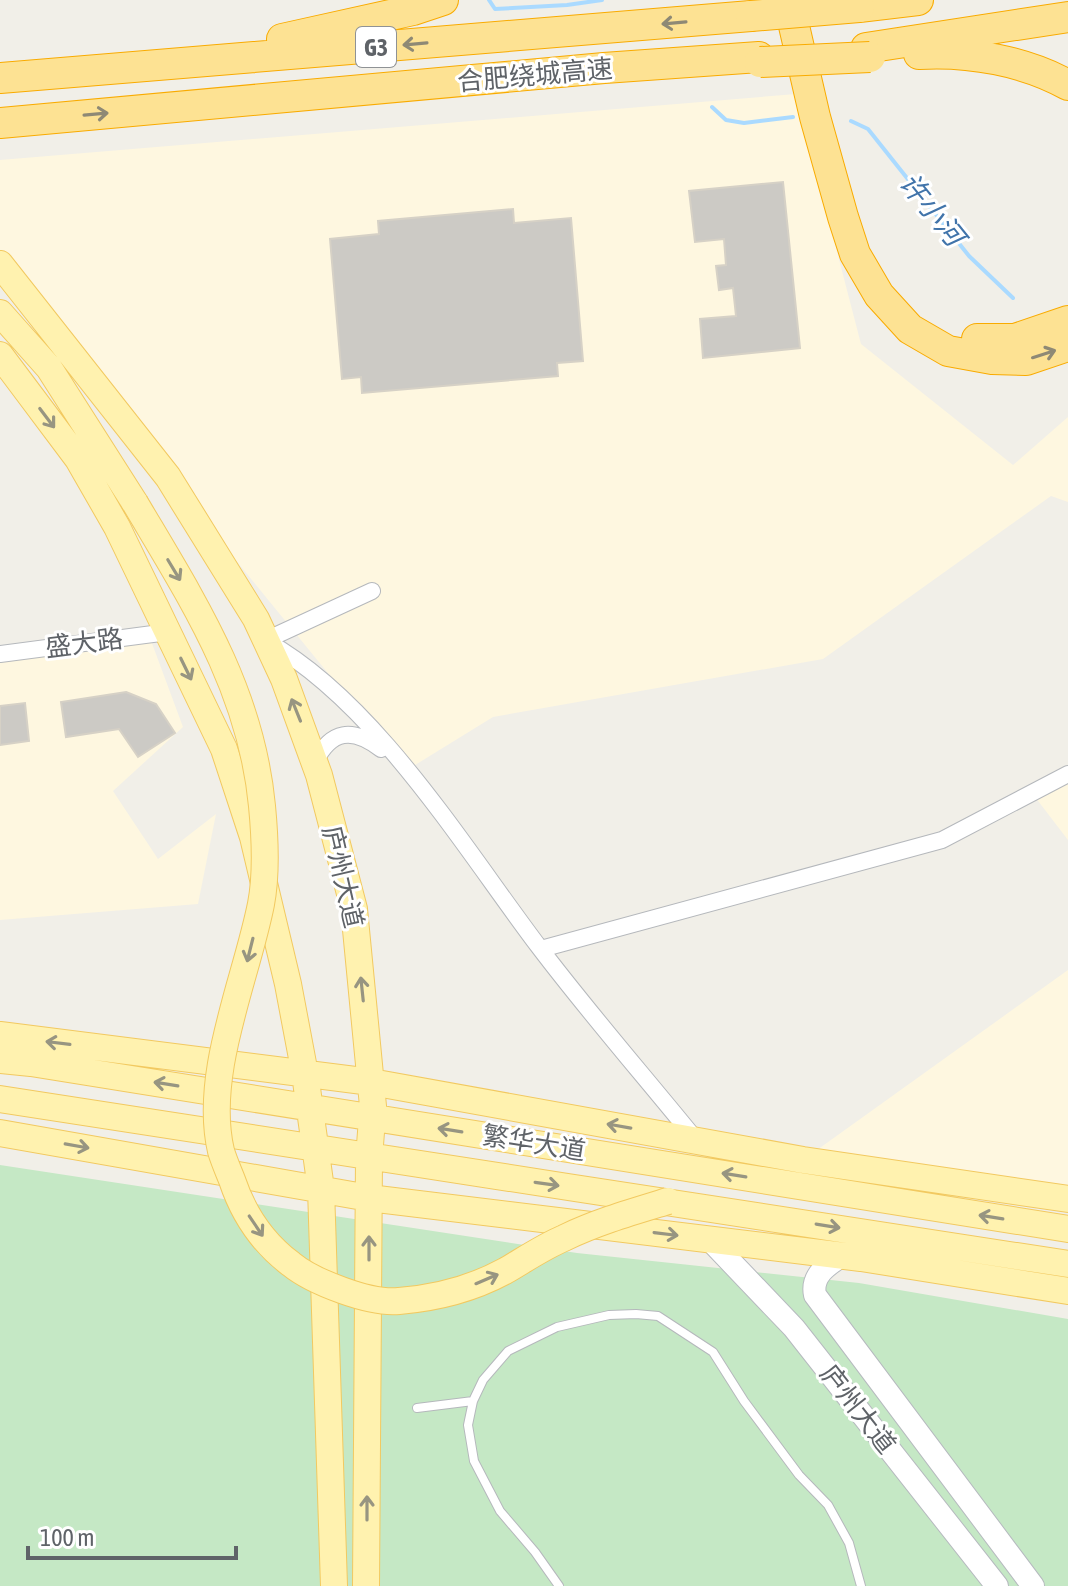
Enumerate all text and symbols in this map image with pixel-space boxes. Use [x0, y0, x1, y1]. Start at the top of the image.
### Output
one-way arrow [661, 15, 688, 30]
road number: G3 [356, 27, 396, 67]
one-way arrow [402, 37, 429, 52]
street label: 合肥绕城高速 [456, 53, 614, 97]
one-way arrow [82, 107, 109, 122]
water label: 许小河 [893, 166, 974, 256]
one-way arrow [1031, 346, 1056, 360]
one-way arrow [38, 407, 55, 428]
one-way arrow [167, 558, 183, 581]
street label: 盛大路 [43, 623, 125, 663]
one-way arrow [179, 657, 194, 681]
one-way arrow [287, 698, 302, 723]
street label: 庐州大道 [317, 823, 369, 931]
one-way arrow [241, 936, 256, 962]
one-way arrow [354, 976, 369, 1003]
one-way arrow [45, 1035, 72, 1050]
one-way arrow [153, 1076, 179, 1091]
one-way arrow [607, 1118, 633, 1133]
street label: 繁华大道 [480, 1120, 588, 1166]
one-way arrow [438, 1121, 463, 1136]
one-way arrow [64, 1139, 89, 1154]
one-way arrow [722, 1167, 748, 1182]
one-way arrow [534, 1177, 560, 1192]
one-way arrow [979, 1209, 1004, 1224]
one-way arrow [248, 1214, 264, 1236]
one-way arrow [815, 1219, 840, 1234]
one-way arrow [652, 1227, 679, 1242]
one-way arrow [361, 1235, 377, 1262]
one-way arrow [474, 1271, 499, 1285]
street label: 庐州大道 [814, 1359, 902, 1459]
one-way arrow [359, 1495, 375, 1522]
scale bar [28, 1510, 236, 1560]
text: 100 m [40, 1524, 94, 1551]

